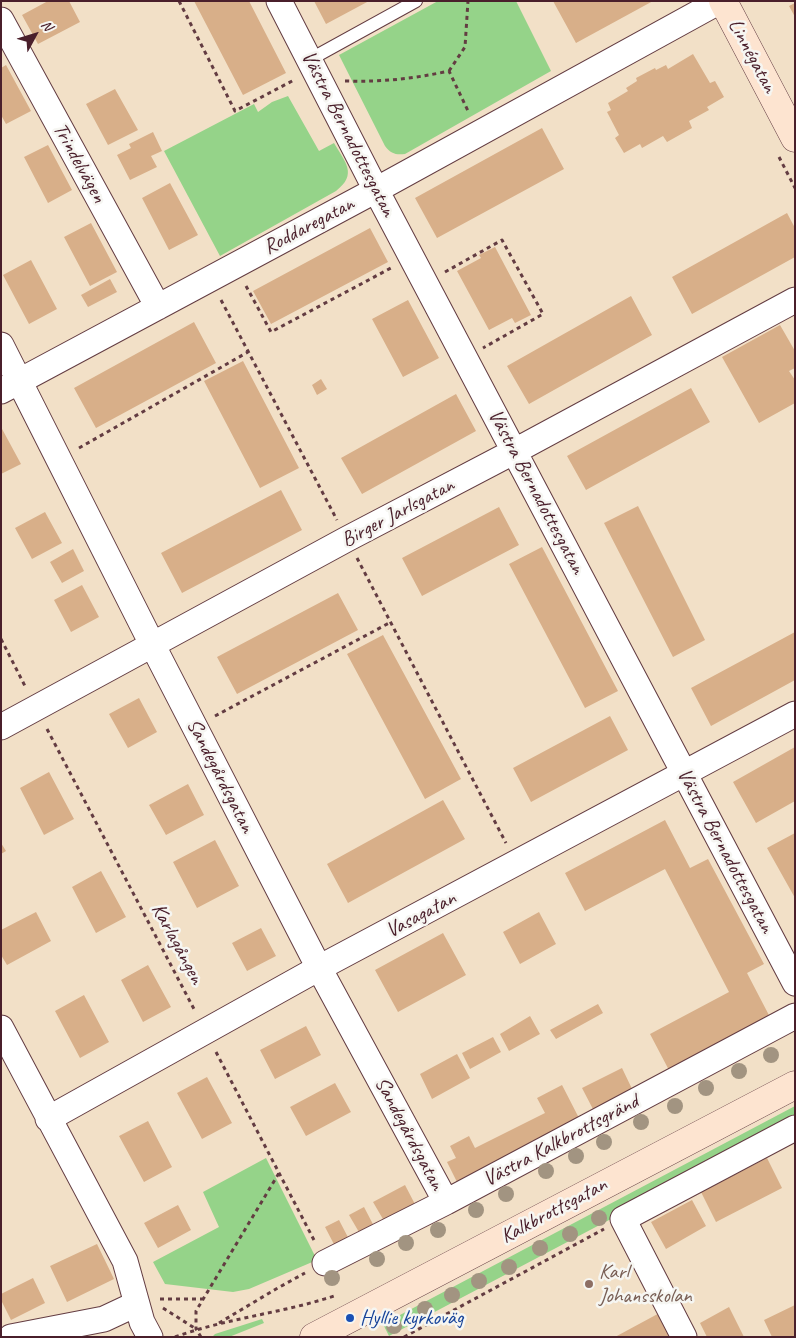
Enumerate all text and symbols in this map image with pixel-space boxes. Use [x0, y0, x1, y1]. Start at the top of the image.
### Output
north arrow [10, 10, 60, 60]
street label: Linnégatan [722, 15, 782, 97]
text: N [38, 17, 56, 34]
street label: Västra Bernadottesgatan [295, 47, 401, 221]
street label: Trindelvägen [47, 119, 111, 207]
street label: Roddaregatan [259, 192, 359, 260]
street label: Västra Bernadottesgatan [482, 405, 590, 579]
street label: Birger Jarlsgatan [337, 473, 459, 553]
street label: Sandegårdsgatan [180, 715, 260, 837]
street label: Västra Bernadottesgatan [671, 764, 779, 938]
street label: Vasagatan [382, 886, 460, 944]
street label: Karlagången [145, 899, 209, 989]
street label: Sandegårdsgatan [369, 1073, 449, 1195]
street label: Västra Kalkbrottsgränd [479, 1089, 643, 1193]
street label: Kalkbrottsgatan [497, 1172, 611, 1250]
place label: Karl Johansskolan [599, 1259, 692, 1309]
marker: Karl Johansskolan [583, 1278, 595, 1290]
place label: Hyllie kyrkoväg [360, 1305, 463, 1331]
marker: Hyllie kyrkoväg [344, 1312, 356, 1324]

